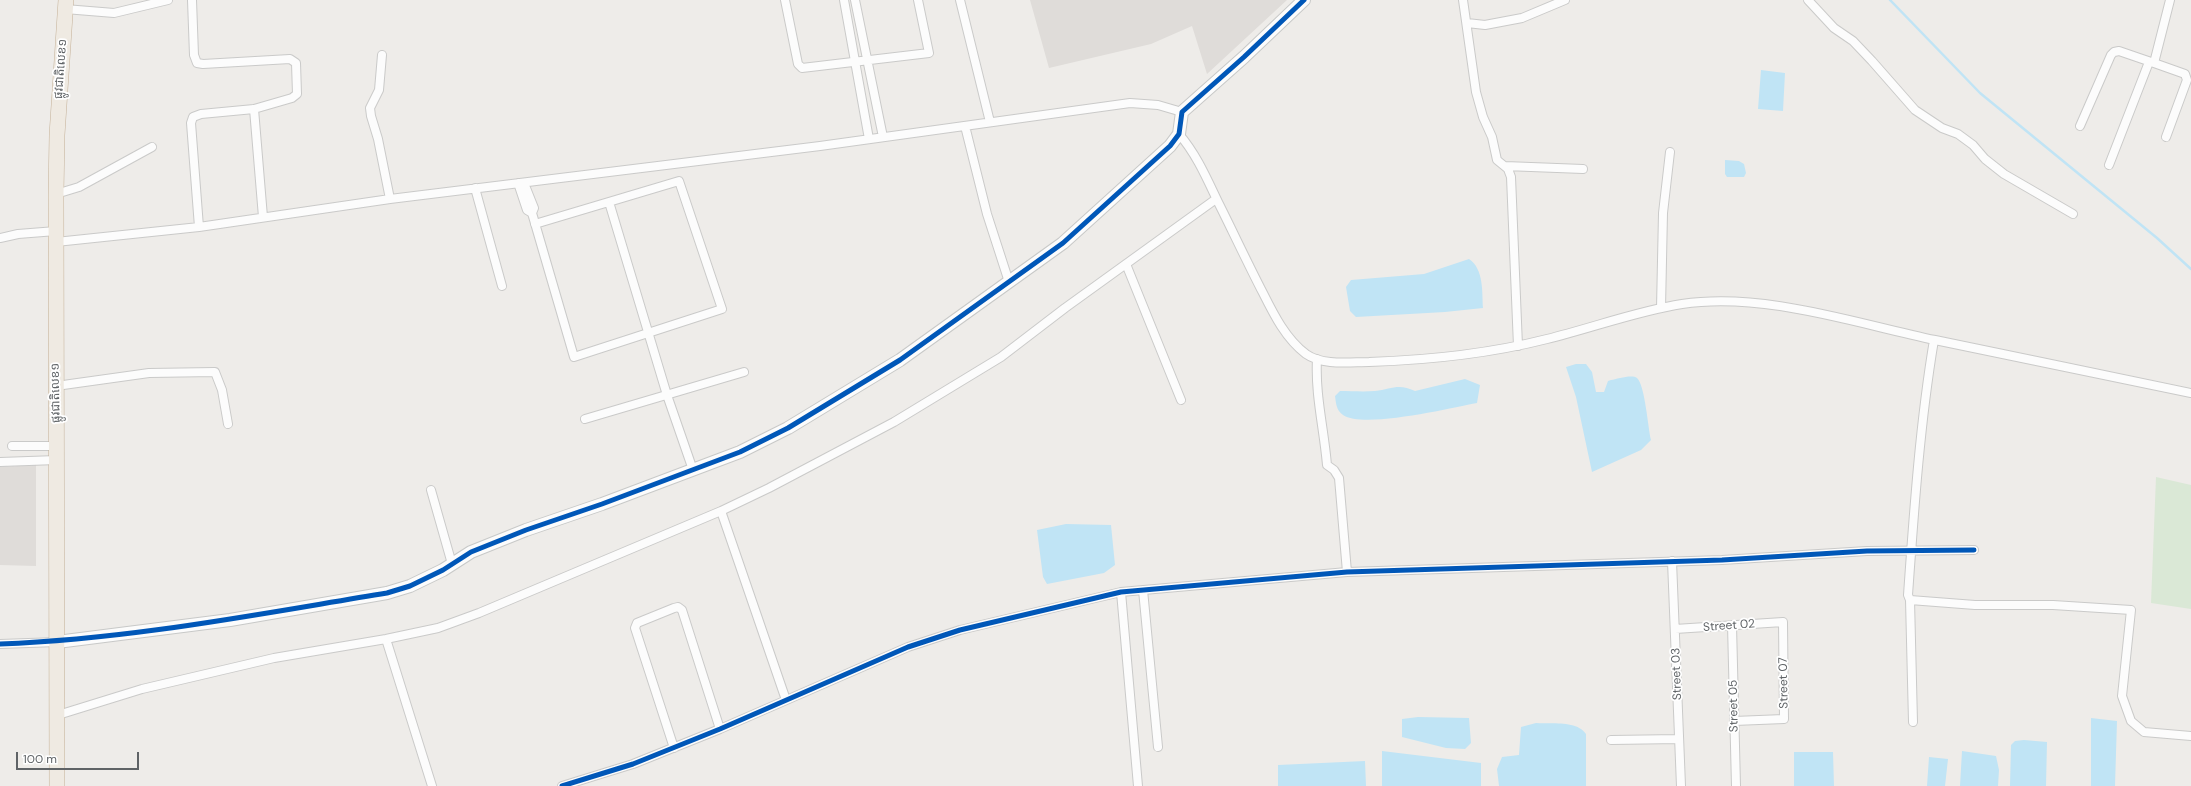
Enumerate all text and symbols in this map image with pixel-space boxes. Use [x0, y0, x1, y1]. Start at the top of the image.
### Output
street label: ផ្លូវជាតិលេខ១ [52, 39, 70, 99]
street label: ផ្លូវជាតិលេខ១ [48, 363, 64, 423]
street label: Street 02 [1702, 617, 1756, 635]
street label: Street 03 [1669, 648, 1685, 700]
street label: Street 07 [1776, 657, 1792, 709]
street label: Street 05 [1726, 680, 1742, 732]
scale bar [18, 744, 141, 770]
text: 100 m [23, 751, 57, 767]

